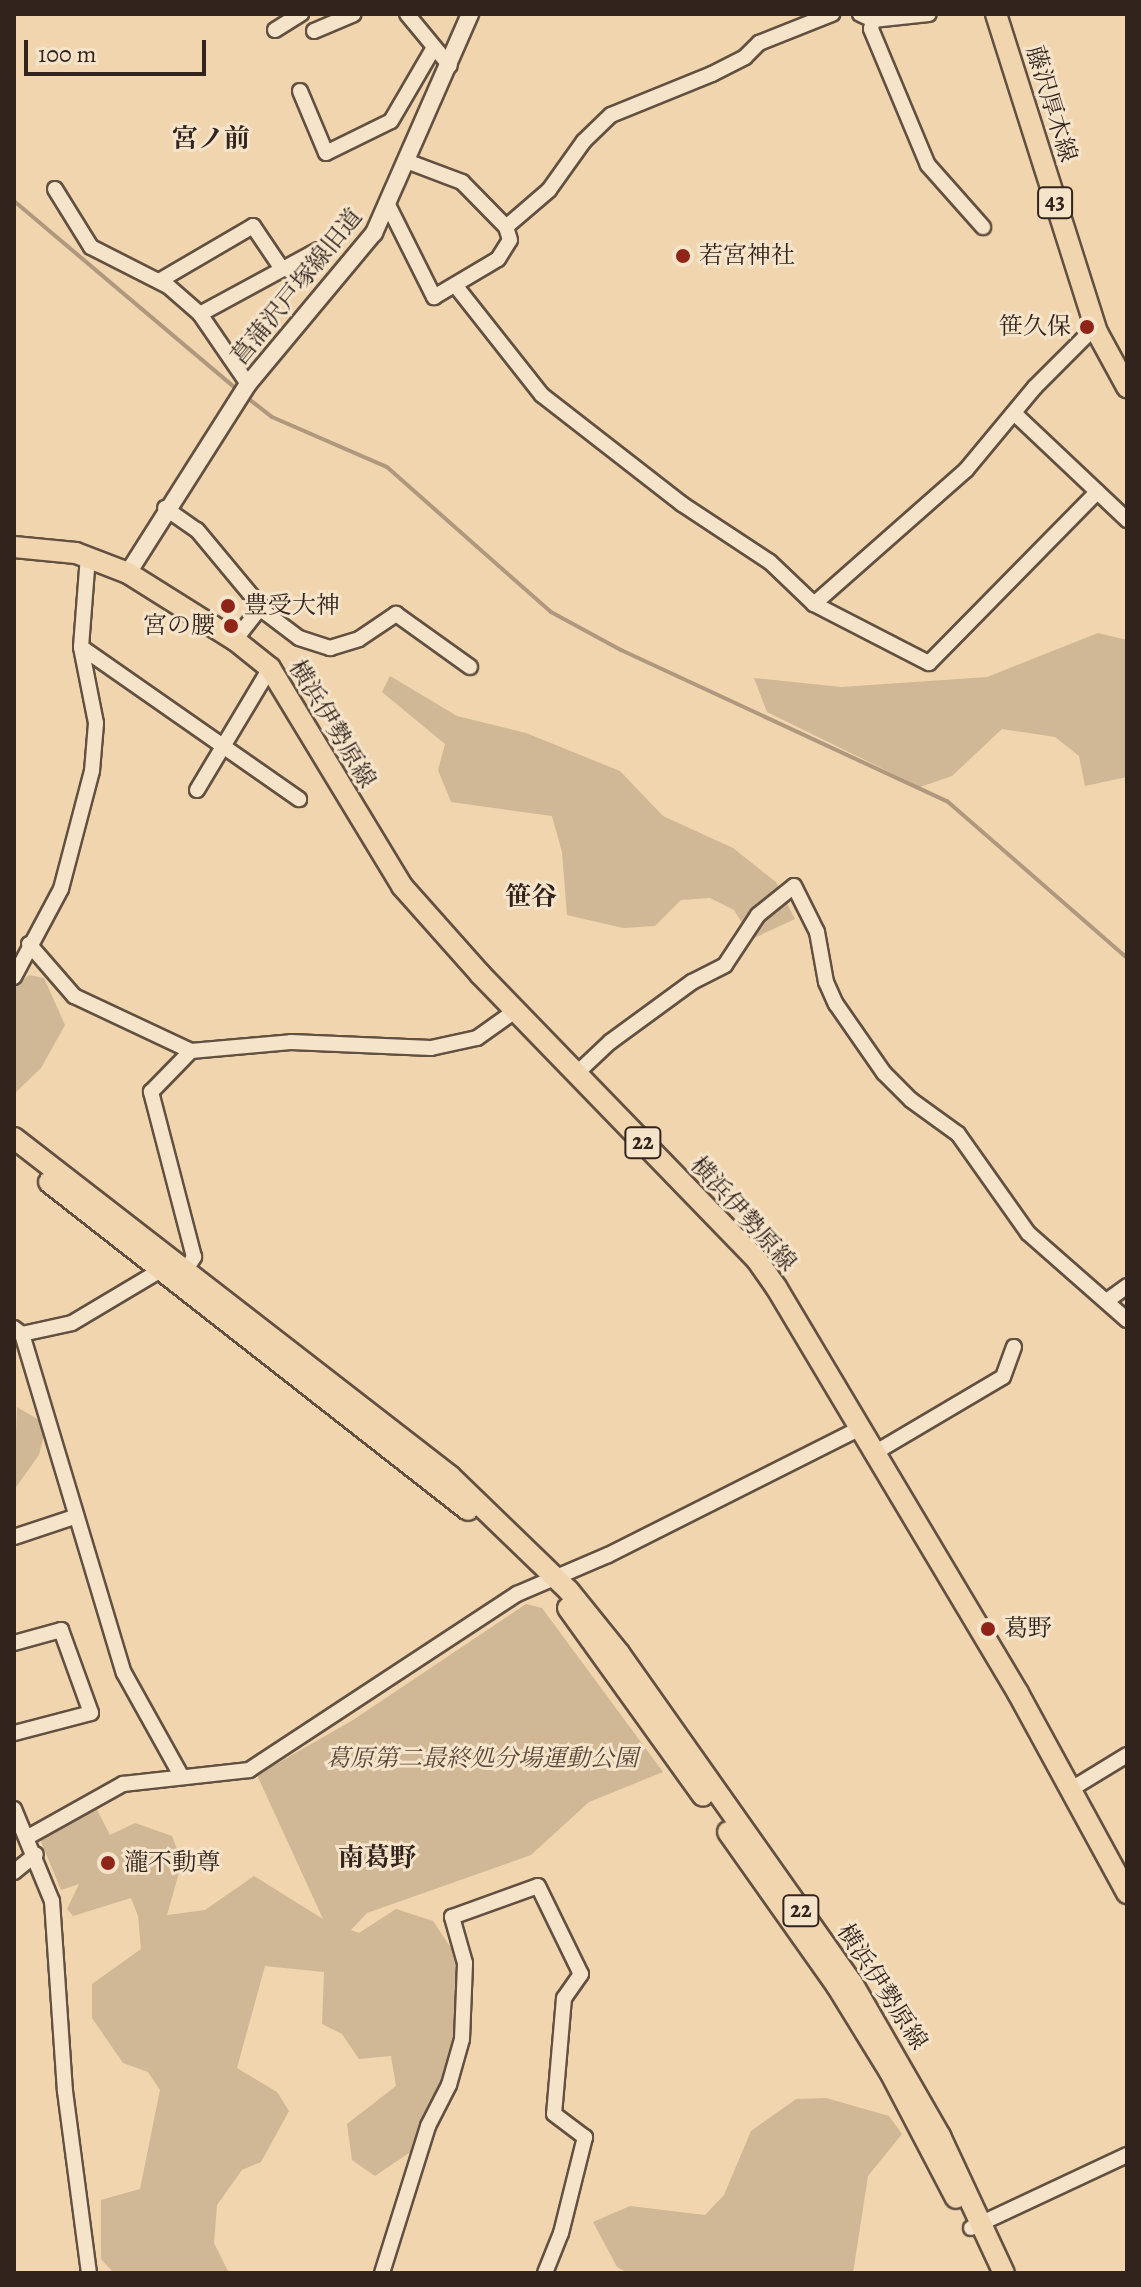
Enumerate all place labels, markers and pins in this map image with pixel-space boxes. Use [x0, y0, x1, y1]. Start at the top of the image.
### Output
place label: 若宮神社 [699, 242, 795, 270]
marker: 若宮神社 [674, 247, 692, 265]
place label: 笹久保 [999, 313, 1071, 341]
marker: 笹久保 [1078, 318, 1096, 336]
place label: 豊受大神 [244, 592, 340, 620]
marker: 豊受大神 [219, 597, 237, 615]
place label: 宮の腰 [143, 612, 215, 640]
marker: 宮の腰 [222, 617, 240, 635]
place label: 葛野 [1004, 1615, 1052, 1643]
marker: 葛野 [979, 1620, 997, 1638]
place label: 瀧不動尊 [124, 1849, 220, 1877]
marker: 瀧不動尊 [99, 1854, 117, 1872]

